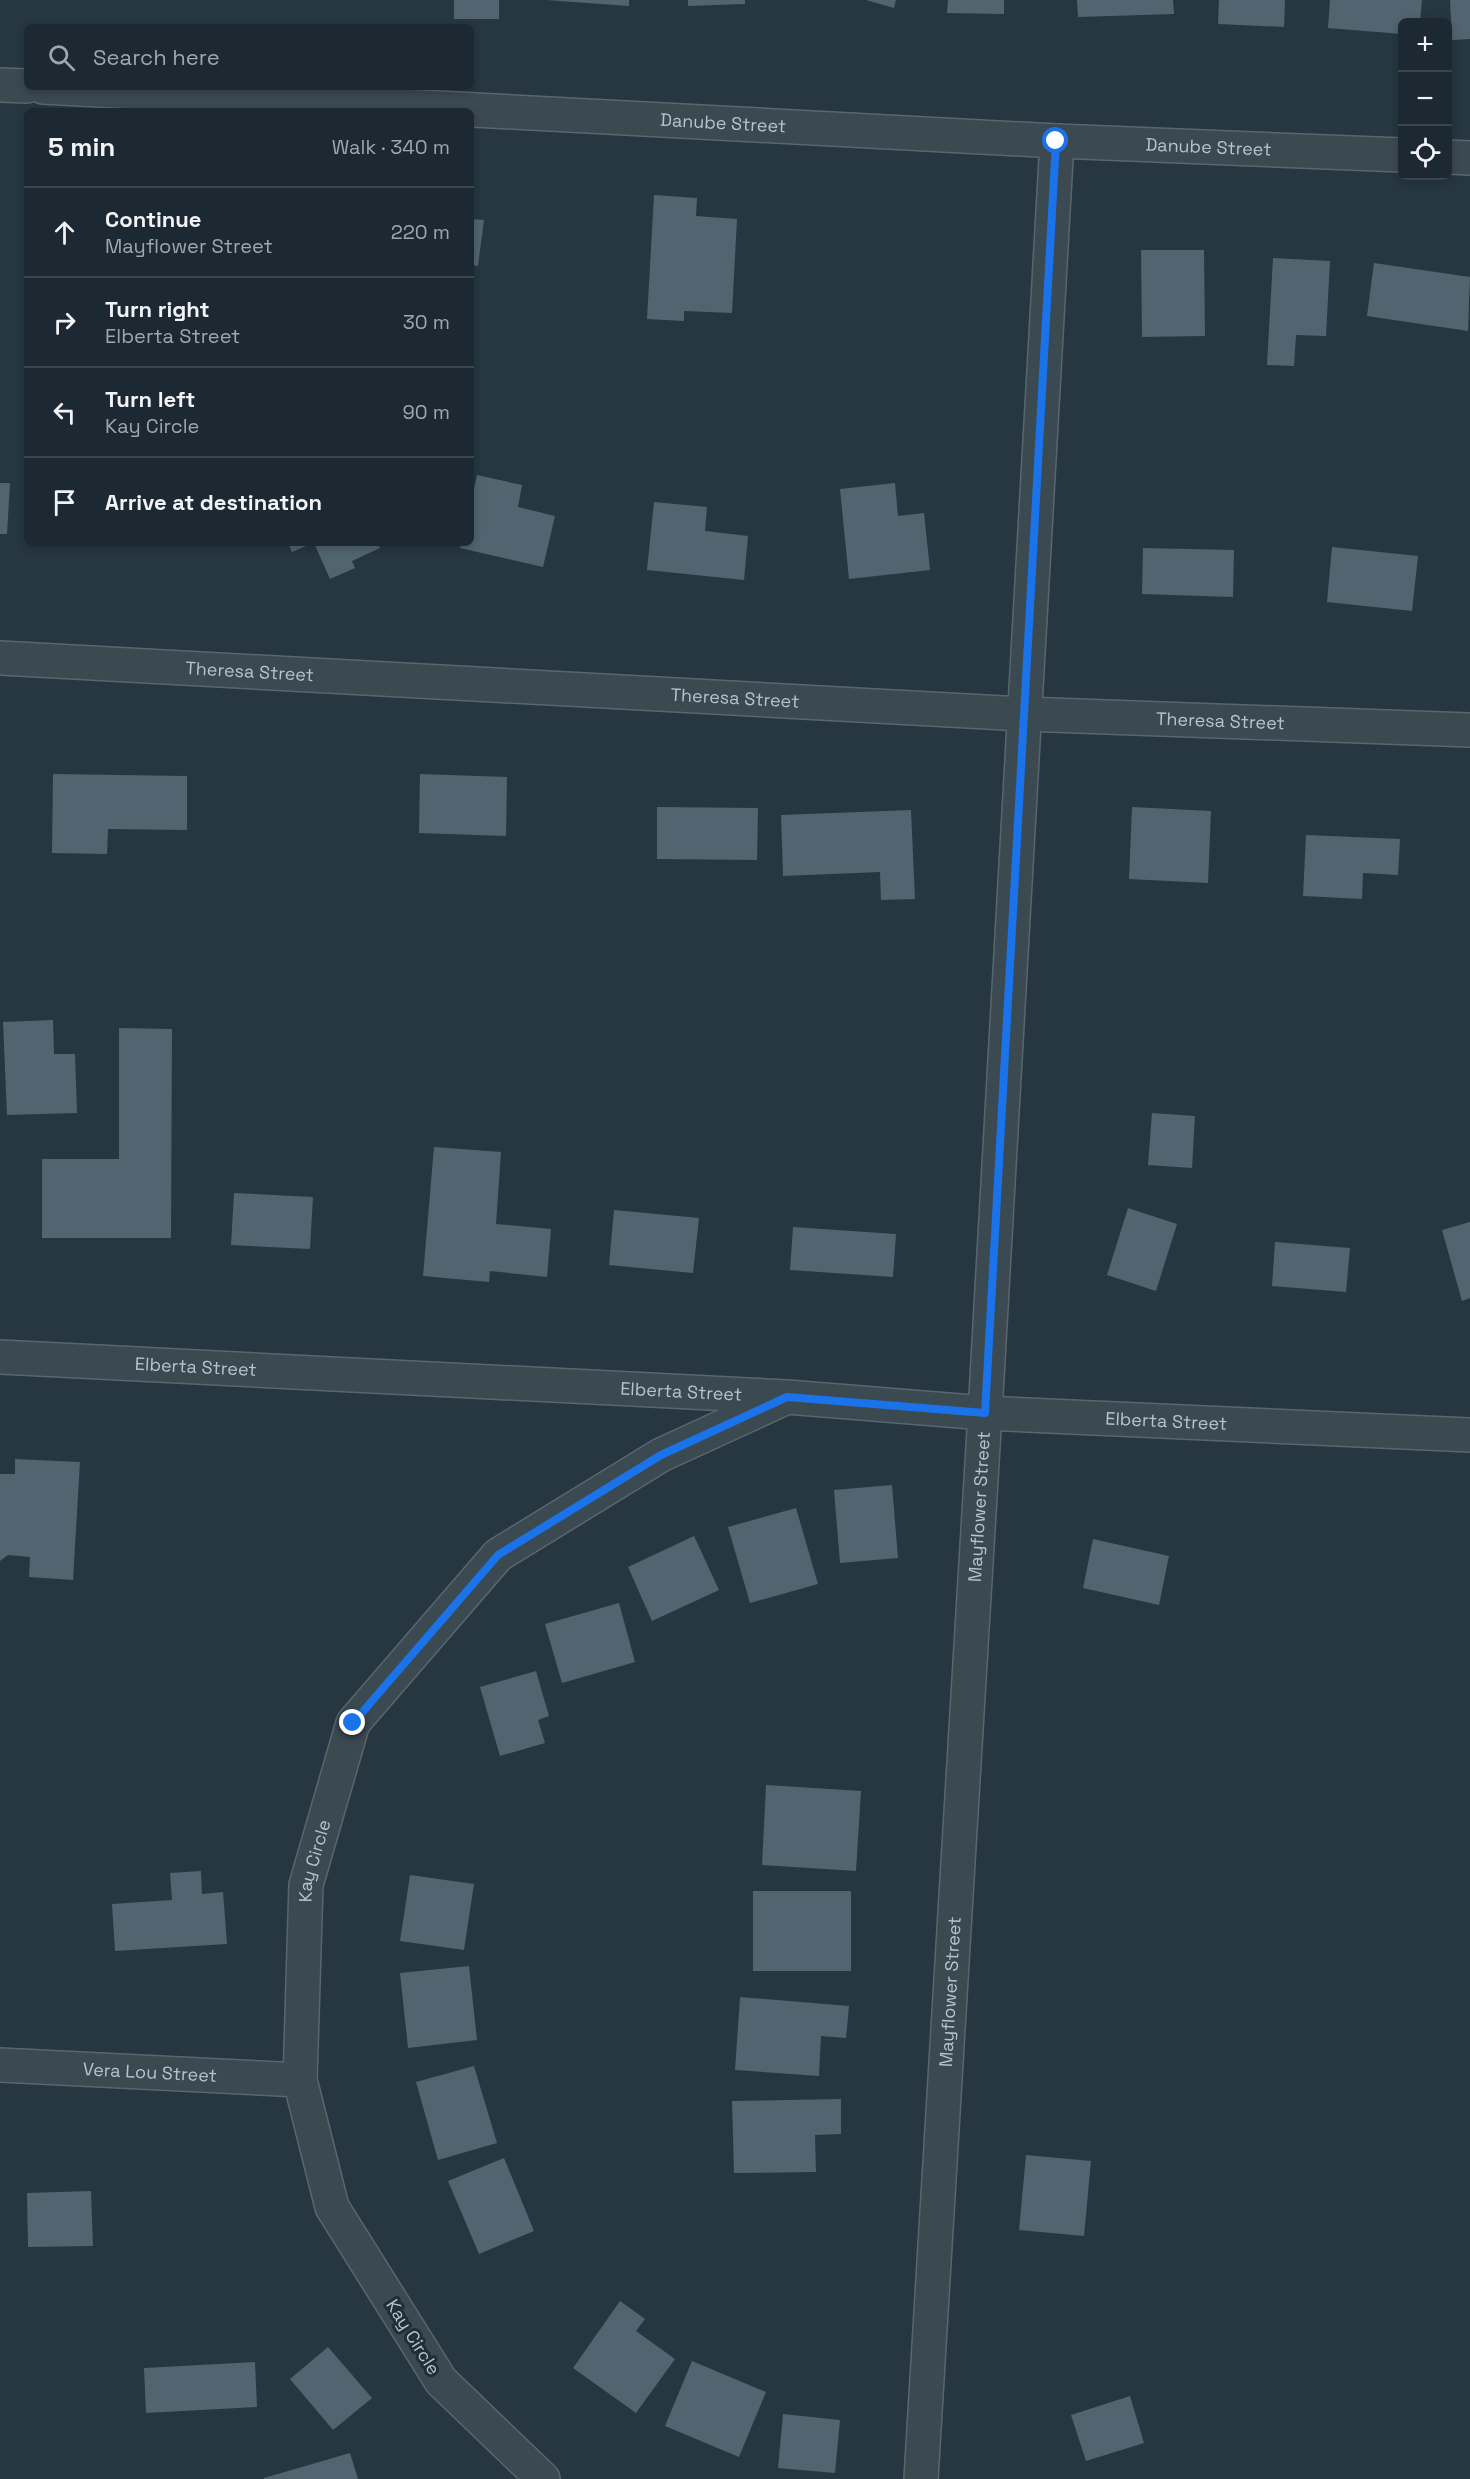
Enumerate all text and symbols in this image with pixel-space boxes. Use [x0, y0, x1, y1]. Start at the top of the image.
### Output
map controls [1398, 18, 1452, 180]
button: + [1398, 18, 1452, 72]
search box [24, 24, 474, 90]
icon: search [45, 41, 78, 74]
text: Search here [93, 43, 220, 71]
button: − [1398, 72, 1452, 126]
street label: Danube Street [659, 108, 787, 138]
button: locate [1398, 126, 1452, 180]
route start [1042, 127, 1068, 153]
text: 5 min [48, 130, 115, 164]
street label: Danube Street [1145, 133, 1272, 161]
text: Walk · 340 m [332, 134, 450, 160]
text: Continue [105, 205, 201, 233]
icon: ahead [48, 216, 81, 249]
text: 220 m [391, 219, 450, 245]
text: Mayflower Street [105, 233, 273, 259]
text: Turn right [105, 295, 210, 323]
icon: right [48, 306, 81, 339]
text: 30 m [403, 309, 450, 335]
text: Elberta Street [105, 323, 240, 349]
text: Turn left [105, 385, 195, 413]
icon: left [48, 396, 81, 429]
text: 90 m [403, 399, 450, 425]
text: Kay Circle [105, 413, 199, 439]
icon: arrive [48, 486, 81, 519]
text: Arrive at destination [105, 488, 322, 516]
street label: Theresa Street [185, 656, 315, 686]
street label: Theresa Street [670, 683, 800, 713]
street label: Theresa Street [1156, 707, 1285, 734]
street label: Elberta Street [134, 1352, 257, 1381]
street label: Elberta Street [620, 1377, 743, 1406]
street label: Elberta Street [1105, 1406, 1228, 1435]
street label: Mayflower Street [963, 1431, 995, 1583]
route end [339, 1709, 365, 1735]
street label: Kay Circle [293, 1817, 335, 1903]
street label: Mayflower Street [934, 1916, 966, 2068]
street label: Vera Lou Street [82, 2057, 217, 2087]
street label: Kay Circle [381, 2295, 446, 2379]

